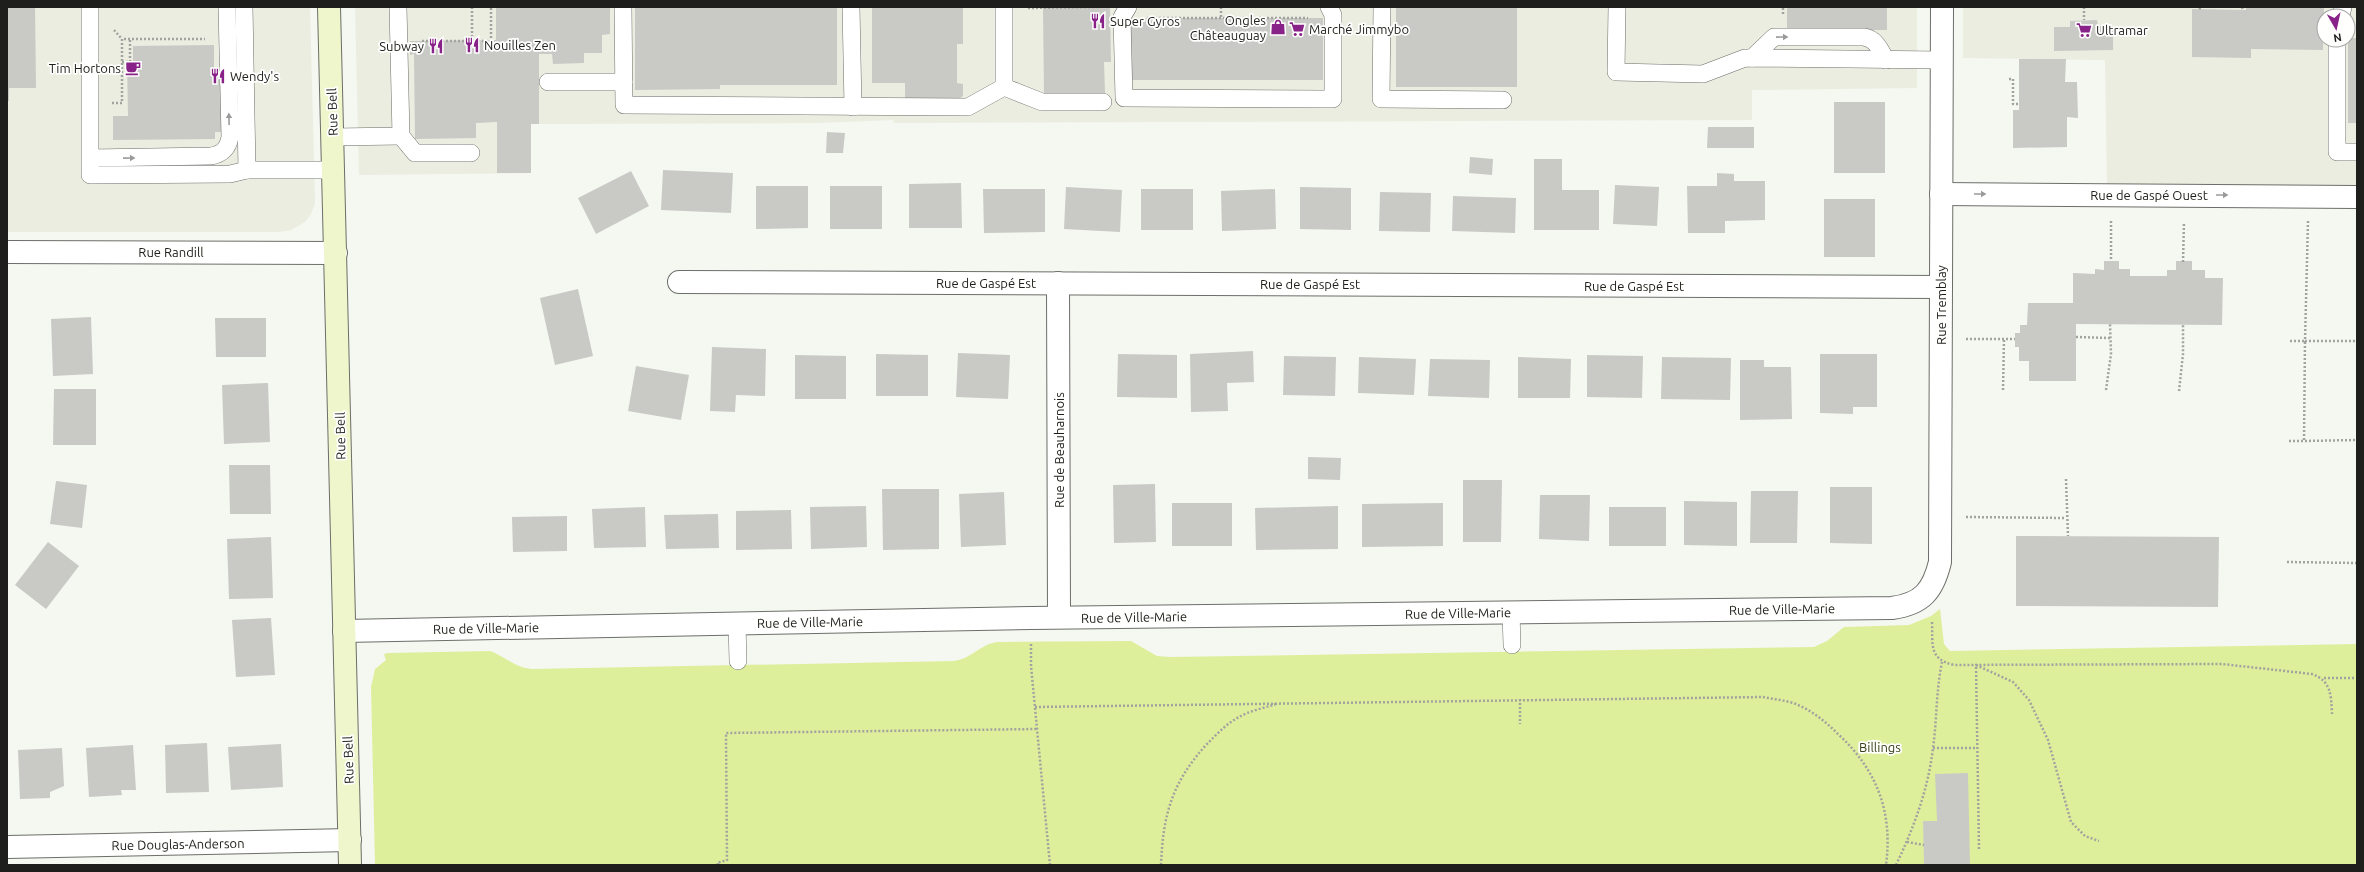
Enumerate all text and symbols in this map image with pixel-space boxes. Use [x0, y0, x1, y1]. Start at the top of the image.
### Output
north arrow [2316, 8, 2356, 48]
restaurant icon: Super Gyros [1089, 12, 1107, 30]
place label: Ongles Châteauguay [1190, 13, 1266, 42]
place label: Super Gyros [1110, 14, 1180, 28]
shop icon: Ongles Châteauguay [1269, 18, 1287, 36]
supermarket icon: Marché Jimmybo [1288, 20, 1306, 38]
supermarket icon: Ultramar [2075, 21, 2093, 39]
place label: Marché Jimmybo [1309, 22, 1409, 36]
place label: Ultramar [2096, 23, 2148, 37]
text: N [2333, 31, 2343, 44]
one-way arrow [1776, 33, 1788, 40]
restaurant icon: Nouilles Zen [463, 36, 481, 54]
restaurant icon: Subway [427, 37, 445, 55]
place label: Nouilles Zen [484, 38, 556, 52]
place label: Subway [379, 39, 424, 53]
cafe icon: Tim Hortons [124, 59, 142, 77]
place label: Tim Hortons [49, 61, 121, 75]
restaurant icon: Wendy's [209, 67, 227, 85]
place label: Wendy's [230, 69, 279, 83]
street label: Rue Bell [324, 87, 340, 136]
one-way arrow [226, 113, 233, 125]
one-way arrow [123, 154, 135, 161]
street label: Rue de Gaspé Ouest [2090, 188, 2208, 202]
one-way arrow [1974, 191, 1987, 197]
one-way arrow [2216, 192, 2229, 198]
street label: Rue Randill [138, 245, 204, 259]
street label: Rue Tremblay [1934, 265, 1948, 345]
street label: Rue de Gaspé Est [936, 276, 1036, 290]
street label: Rue de Gaspé Est [1260, 277, 1360, 291]
street label: Rue de Gaspé Est [1584, 279, 1684, 293]
street label: Rue de Beauharnois [1052, 392, 1066, 508]
street label: Rue Bell [333, 411, 347, 460]
street label: Rue de Ville-Marie [1729, 601, 1835, 617]
street label: Rue de Ville-Marie [1405, 605, 1511, 621]
street label: Rue de Ville-Marie [1081, 609, 1187, 625]
street label: Rue de Ville-Marie [757, 614, 863, 630]
street label: Rue de Ville-Marie [433, 620, 539, 636]
street label: Rue Bell [340, 735, 356, 784]
park label: Billings [1859, 740, 1901, 754]
street label: Rue Douglas-Anderson [111, 836, 245, 852]

